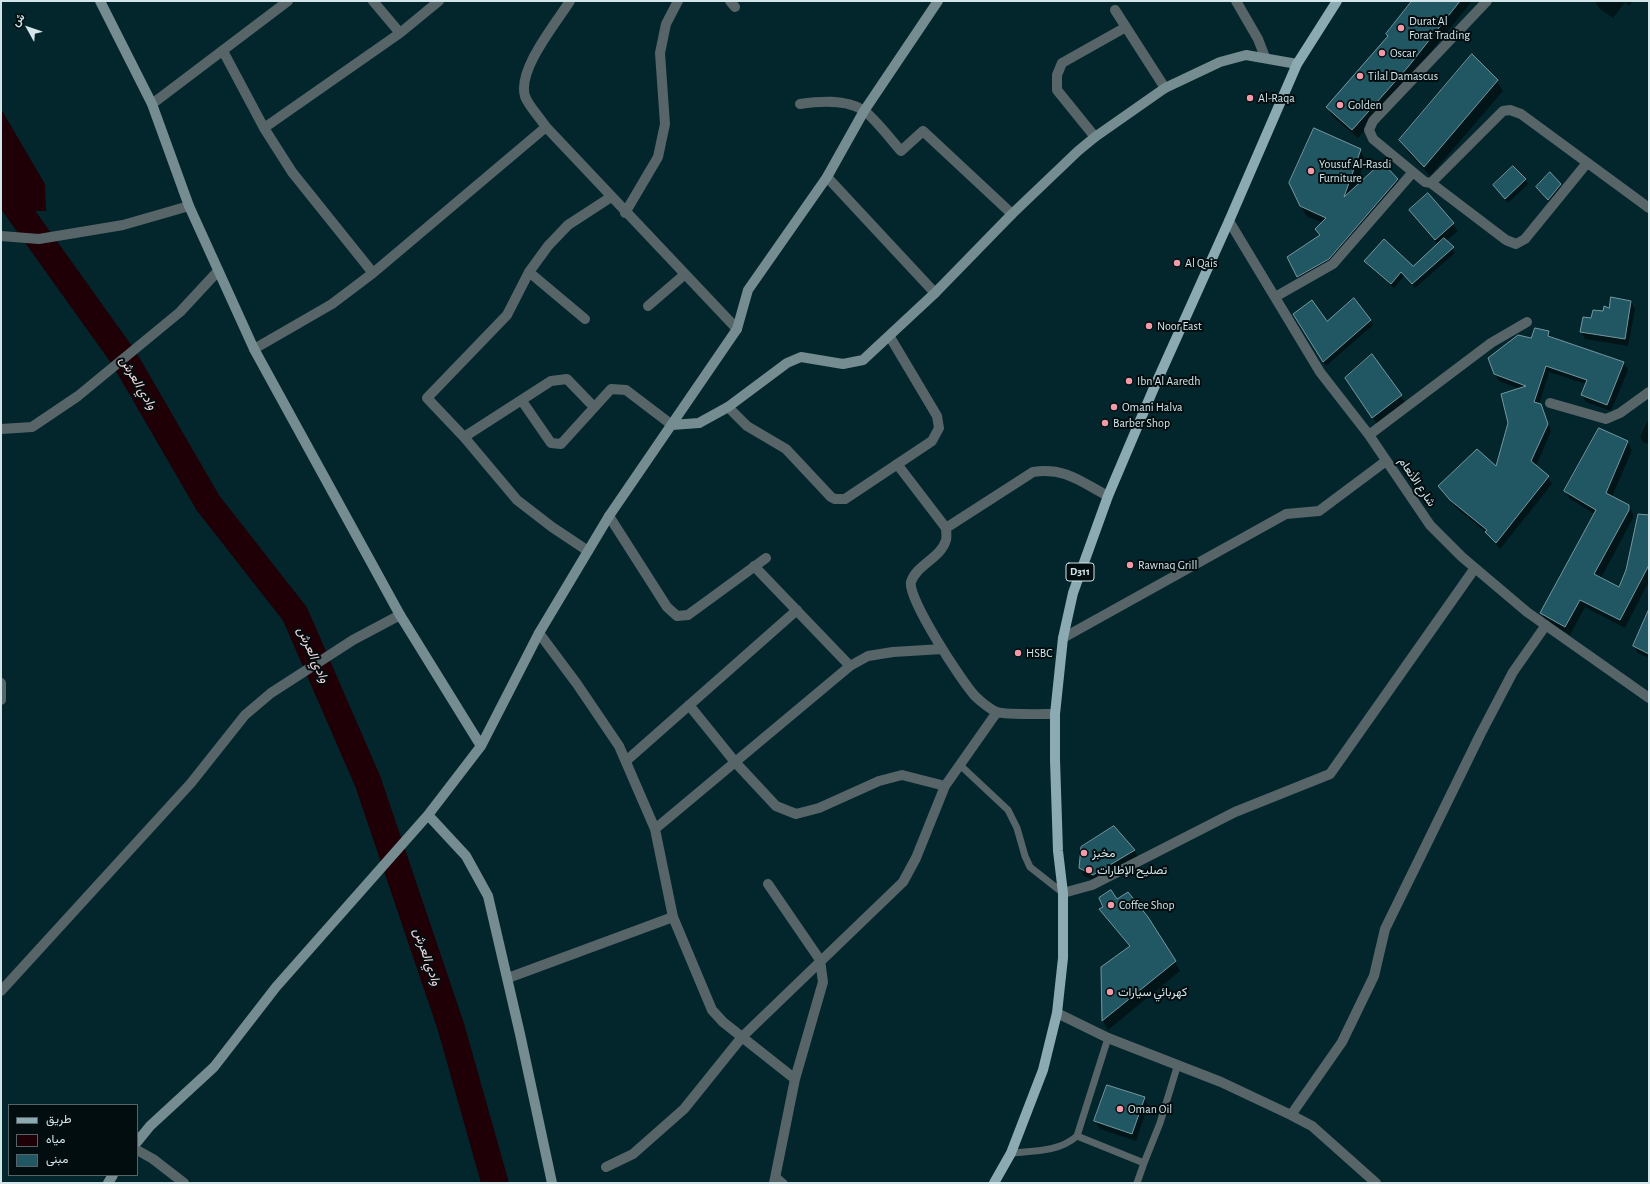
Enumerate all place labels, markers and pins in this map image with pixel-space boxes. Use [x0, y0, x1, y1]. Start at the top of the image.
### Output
place label: Durat Al Forat Trading [1409, 14, 1470, 42]
marker: Durat Al Forat Trading [1396, 23, 1406, 33]
place label: Oscar [1390, 46, 1416, 60]
marker: Oscar [1377, 48, 1387, 58]
place label: Tilal Damascus [1368, 69, 1438, 83]
marker: Tilal Damascus [1355, 71, 1365, 81]
place label: Al-Raqa [1258, 91, 1295, 105]
marker: Al-Raqa [1245, 93, 1255, 103]
place label: Golden [1348, 98, 1382, 112]
marker: Golden [1335, 100, 1345, 110]
place label: Yousuf Al-Rasdi Furniture [1319, 157, 1391, 185]
marker: Yousuf Al-Rasdi Furniture [1306, 166, 1316, 176]
place label: Al Qais [1185, 256, 1217, 270]
marker: Al Qais [1172, 258, 1182, 268]
place label: Noor East [1157, 319, 1202, 333]
marker: Noor East [1144, 321, 1154, 331]
place label: Ibn Al Aaredh [1137, 374, 1201, 388]
marker: Ibn Al Aaredh [1124, 376, 1134, 386]
place label: Omani Halva [1122, 400, 1183, 414]
marker: Omani Halva [1109, 402, 1119, 412]
place label: Barber Shop [1113, 416, 1170, 430]
marker: Barber Shop [1100, 418, 1110, 428]
place label: Rawnaq Grill [1138, 558, 1197, 572]
marker: Rawnaq Grill [1125, 560, 1135, 570]
place label: HSBC [1026, 646, 1053, 660]
marker: HSBC [1013, 648, 1023, 658]
place label: مخبز [1092, 846, 1115, 860]
marker: مخبز [1079, 848, 1089, 858]
place label: تصليح الإطارات [1097, 863, 1167, 877]
marker: تصليح الإطارات [1084, 865, 1094, 875]
place label: Coffee Shop [1119, 898, 1175, 912]
marker: Coffee Shop [1106, 900, 1116, 910]
place label: كهربائي سيارات [1118, 985, 1187, 999]
marker: كهربائي سيارات [1105, 987, 1115, 997]
place label: Oman Oil [1128, 1102, 1172, 1116]
marker: Oman Oil [1115, 1104, 1125, 1114]

